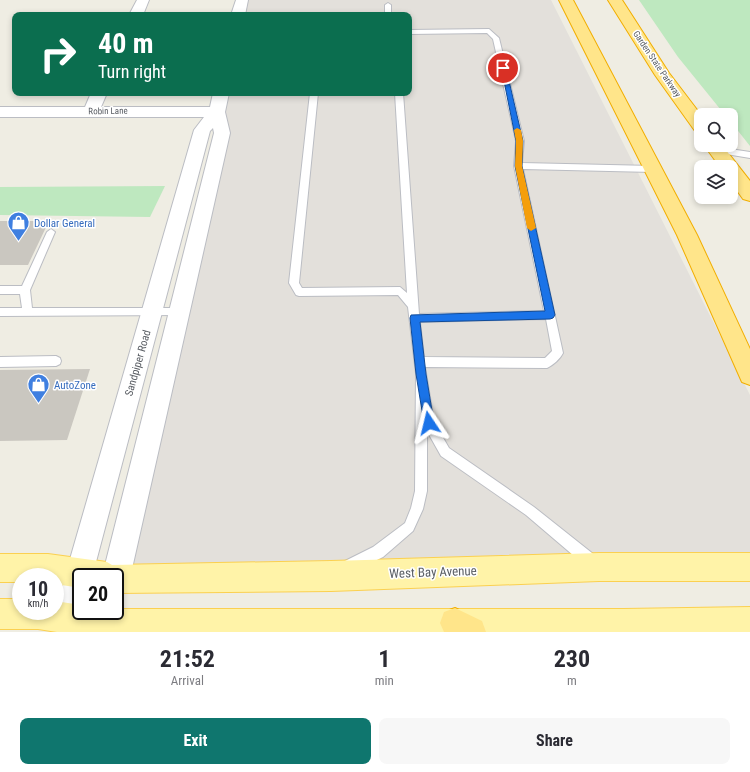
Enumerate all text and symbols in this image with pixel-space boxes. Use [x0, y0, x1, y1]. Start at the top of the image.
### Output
text: 40 m [98, 27, 154, 60]
icon: right [32, 28, 84, 80]
street label: Garden State Parkway [631, 29, 683, 99]
pin [486, 51, 520, 85]
icon: arrive [492, 57, 514, 79]
text: Turn right [98, 61, 166, 82]
street label: Robin Lane [88, 106, 128, 116]
map controls [694, 108, 738, 204]
button: search [694, 108, 738, 152]
button: layers [694, 160, 738, 204]
shop icon: Dollar General [6, 210, 32, 243]
place label: Dollar General [34, 217, 95, 230]
street label: Sandpiper Road [122, 328, 154, 398]
shop icon: AutoZone [26, 372, 52, 405]
place label: AutoZone [54, 379, 96, 392]
position arrow [408, 402, 450, 444]
street label: West Bay Avenue [389, 563, 477, 581]
speed limit sign: 20 [72, 568, 124, 620]
text: 10 [28, 577, 48, 601]
text: km/h [28, 598, 48, 609]
text: 21:52 [160, 645, 215, 673]
text: 1 [378, 645, 390, 673]
text: 230 [554, 645, 590, 673]
text: Arrival [171, 673, 204, 688]
text: min [375, 673, 394, 688]
text: m [567, 673, 577, 688]
button: Exit [20, 718, 371, 764]
button: Share [379, 718, 730, 764]

